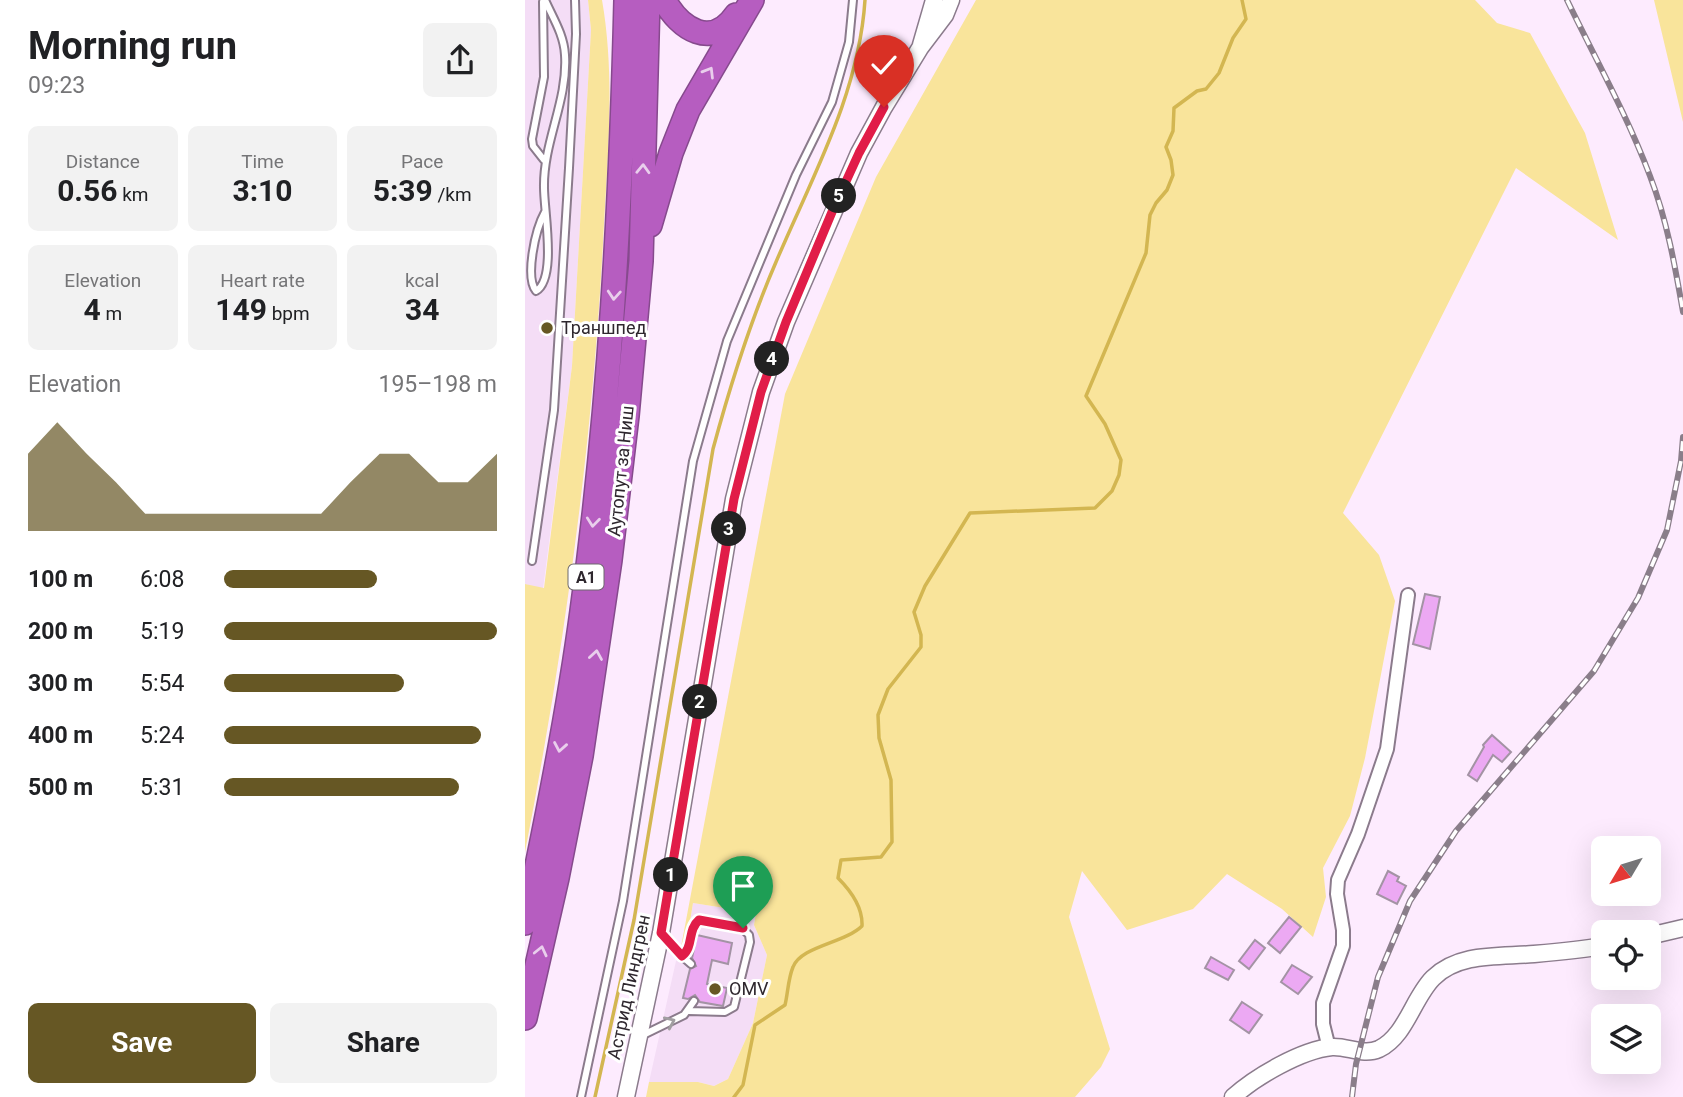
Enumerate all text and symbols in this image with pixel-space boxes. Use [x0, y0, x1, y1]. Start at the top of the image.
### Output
button: share [423, 23, 497, 97]
text: Morning run [28, 24, 237, 68]
pin [854, 35, 914, 107]
icon: check [865, 46, 903, 84]
one-way arrow [700, 66, 713, 79]
text: 09:23 [28, 72, 85, 99]
text: Distance [66, 150, 140, 173]
text: Time [241, 150, 284, 173]
text: Pace [401, 150, 443, 173]
one-way arrow [636, 163, 651, 174]
text: 0.56 [57, 173, 117, 208]
text: 3:10 [232, 173, 293, 208]
text: 5:39 [373, 173, 433, 208]
pin: 5 [821, 178, 857, 214]
text: km [117, 183, 149, 206]
text: /km [433, 183, 472, 206]
text: 5 [833, 184, 844, 207]
text: Elevation [64, 269, 141, 292]
text: Heart rate [220, 269, 305, 292]
text: kcal [405, 269, 439, 292]
one-way arrow [607, 290, 622, 301]
text: 4 [84, 292, 101, 327]
text: 149 [215, 292, 267, 327]
text: 34 [405, 292, 439, 327]
text: m [101, 302, 122, 325]
text: bpm [267, 302, 310, 325]
place label: Траншпед [561, 317, 647, 338]
marker: Траншпед [539, 320, 555, 336]
pin: 4 [755, 342, 789, 376]
text: 4 [766, 347, 777, 370]
text: Elevation [28, 371, 121, 398]
text: 195–198 m [378, 371, 497, 398]
street label: Аутопут за Ниш [603, 404, 638, 537]
pin: 3 [711, 512, 747, 546]
one-way arrow [585, 516, 600, 527]
text: 3 [723, 517, 734, 540]
road number: A1 [568, 564, 603, 590]
text: 100 m [28, 566, 93, 593]
text: 6:08 [140, 566, 184, 593]
text: 200 m [28, 618, 93, 645]
text: 5:19 [140, 618, 184, 645]
one-way arrow [588, 650, 603, 661]
text: 300 m [28, 670, 93, 697]
text: 5:54 [140, 670, 184, 697]
pin: 2 [683, 684, 717, 720]
text: 2 [694, 690, 705, 713]
text: 400 m [28, 722, 93, 749]
text: 5:24 [140, 722, 184, 749]
one-way arrow [553, 740, 568, 752]
text: 500 m [28, 774, 93, 801]
text: 5:31 [140, 774, 184, 801]
north arrow [1591, 836, 1661, 906]
map controls [1591, 836, 1661, 1074]
pin [713, 856, 773, 928]
pin: 1 [653, 858, 689, 892]
text: 1 [665, 863, 676, 886]
icon: arrive [724, 867, 762, 905]
street label: Астрид Линдгрен [603, 913, 654, 1061]
button: locate [1591, 920, 1661, 990]
one-way arrow [532, 945, 547, 957]
place label: OMV [729, 978, 769, 999]
marker: OMV [707, 981, 723, 997]
button: Save [28, 1003, 256, 1083]
button: Share [270, 1003, 497, 1083]
button: layers [1591, 1004, 1661, 1074]
one-way arrow [663, 1016, 675, 1030]

